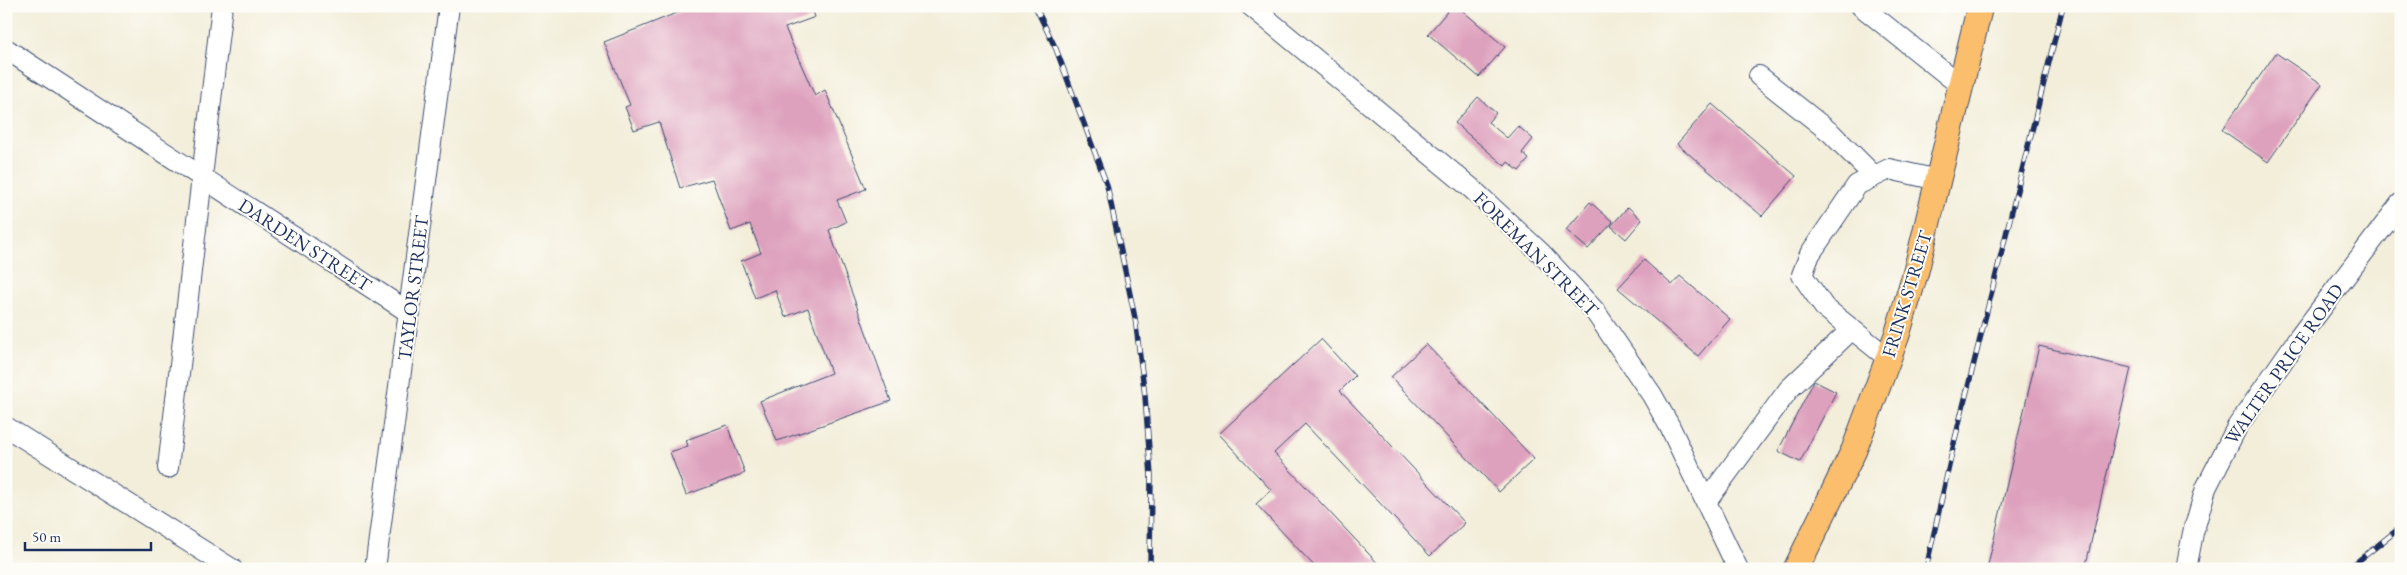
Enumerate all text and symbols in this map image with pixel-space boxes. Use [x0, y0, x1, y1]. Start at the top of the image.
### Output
street label: FOREMAN STREET [1468, 186, 1604, 322]
street label: DARDEN STREET [234, 193, 376, 297]
street label: TAYLOR STREET [392, 214, 434, 362]
street label: FRINK STREET [1876, 228, 1938, 360]
street label: WALTER PRICE ROAD [2219, 279, 2349, 449]
scale bar [25, 520, 151, 552]
text: 50 m [32, 527, 61, 546]

